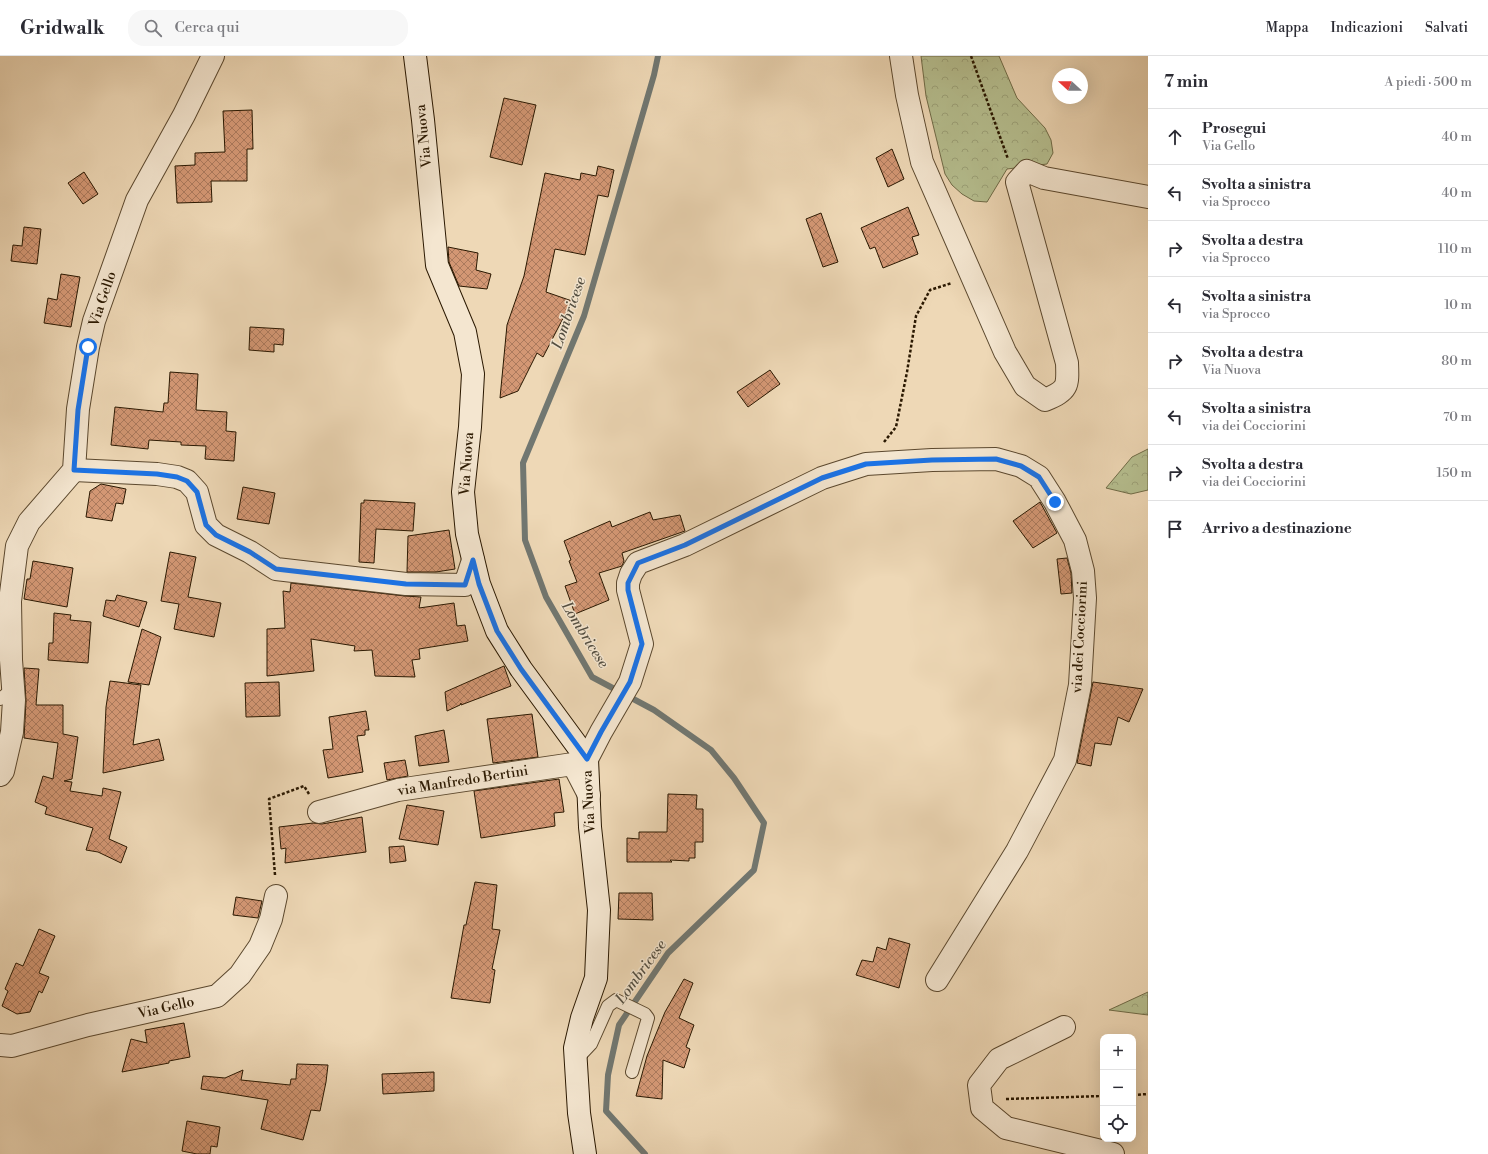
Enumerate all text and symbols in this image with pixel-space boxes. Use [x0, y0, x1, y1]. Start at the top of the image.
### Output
search box [128, 10, 408, 46]
text: Gridwalk [20, 16, 104, 40]
icon: search [142, 17, 164, 39]
text: Cerca qui [174, 18, 240, 37]
text: Mappa [1266, 19, 1308, 37]
text: Indicazioni [1330, 19, 1403, 37]
text: Salvati [1425, 19, 1468, 37]
north arrow [1052, 68, 1088, 104]
text: 7 min [1164, 71, 1208, 93]
text: A piedi · 500 m [1384, 74, 1472, 90]
street label: Via Nuova [412, 103, 436, 170]
text: Prosegui [1202, 119, 1266, 138]
icon: ahead [1164, 126, 1186, 148]
text: 40 m [1442, 129, 1472, 145]
text: Via Gello [1202, 138, 1255, 154]
text: Svolta a sinistra [1202, 175, 1311, 194]
icon: left [1164, 182, 1186, 204]
text: 40 m [1442, 185, 1472, 201]
text: via Sprocco [1202, 194, 1270, 210]
text: Svolta a destra [1202, 231, 1303, 250]
icon: right [1164, 238, 1186, 260]
text: 110 m [1438, 241, 1472, 257]
text: via Sprocco [1202, 250, 1270, 266]
street label: Via Gello [85, 269, 121, 330]
water label: Lombricese [548, 275, 590, 352]
text: Svolta a sinistra [1202, 287, 1311, 306]
icon: left [1164, 294, 1186, 316]
text: 10 m [1444, 297, 1472, 313]
text: via Sprocco [1202, 306, 1270, 322]
route start [79, 338, 97, 356]
text: Svolta a destra [1202, 343, 1303, 362]
icon: right [1164, 350, 1186, 372]
text: 80 m [1441, 353, 1472, 369]
text: Via Nuova [1202, 362, 1261, 378]
text: Svolta a sinistra [1202, 399, 1311, 418]
icon: left [1164, 406, 1186, 428]
text: 70 m [1443, 409, 1472, 425]
text: via dei Cocciorini [1202, 418, 1306, 434]
street label: Via Nuova [456, 431, 478, 497]
text: Svolta a destra [1202, 455, 1303, 474]
icon: right [1164, 462, 1186, 484]
text: 150 m [1437, 465, 1472, 481]
text: via dei Cocciorini [1202, 474, 1306, 490]
route end [1046, 493, 1064, 511]
icon: arrive [1164, 518, 1186, 540]
text: Arrivo a destinazione [1202, 519, 1352, 538]
street label: via dei Cocciorini [1068, 580, 1092, 694]
water label: Lombricese [557, 597, 613, 672]
street label: via Manfredo Bertini [395, 762, 530, 800]
street label: Via Nuova [578, 769, 600, 835]
water label: Lombricese [611, 936, 671, 1009]
street label: Via Gello [135, 993, 196, 1023]
map controls [1100, 1034, 1136, 1142]
button: + [1100, 1034, 1136, 1070]
button: − [1100, 1070, 1136, 1106]
button: locate [1100, 1106, 1136, 1142]

